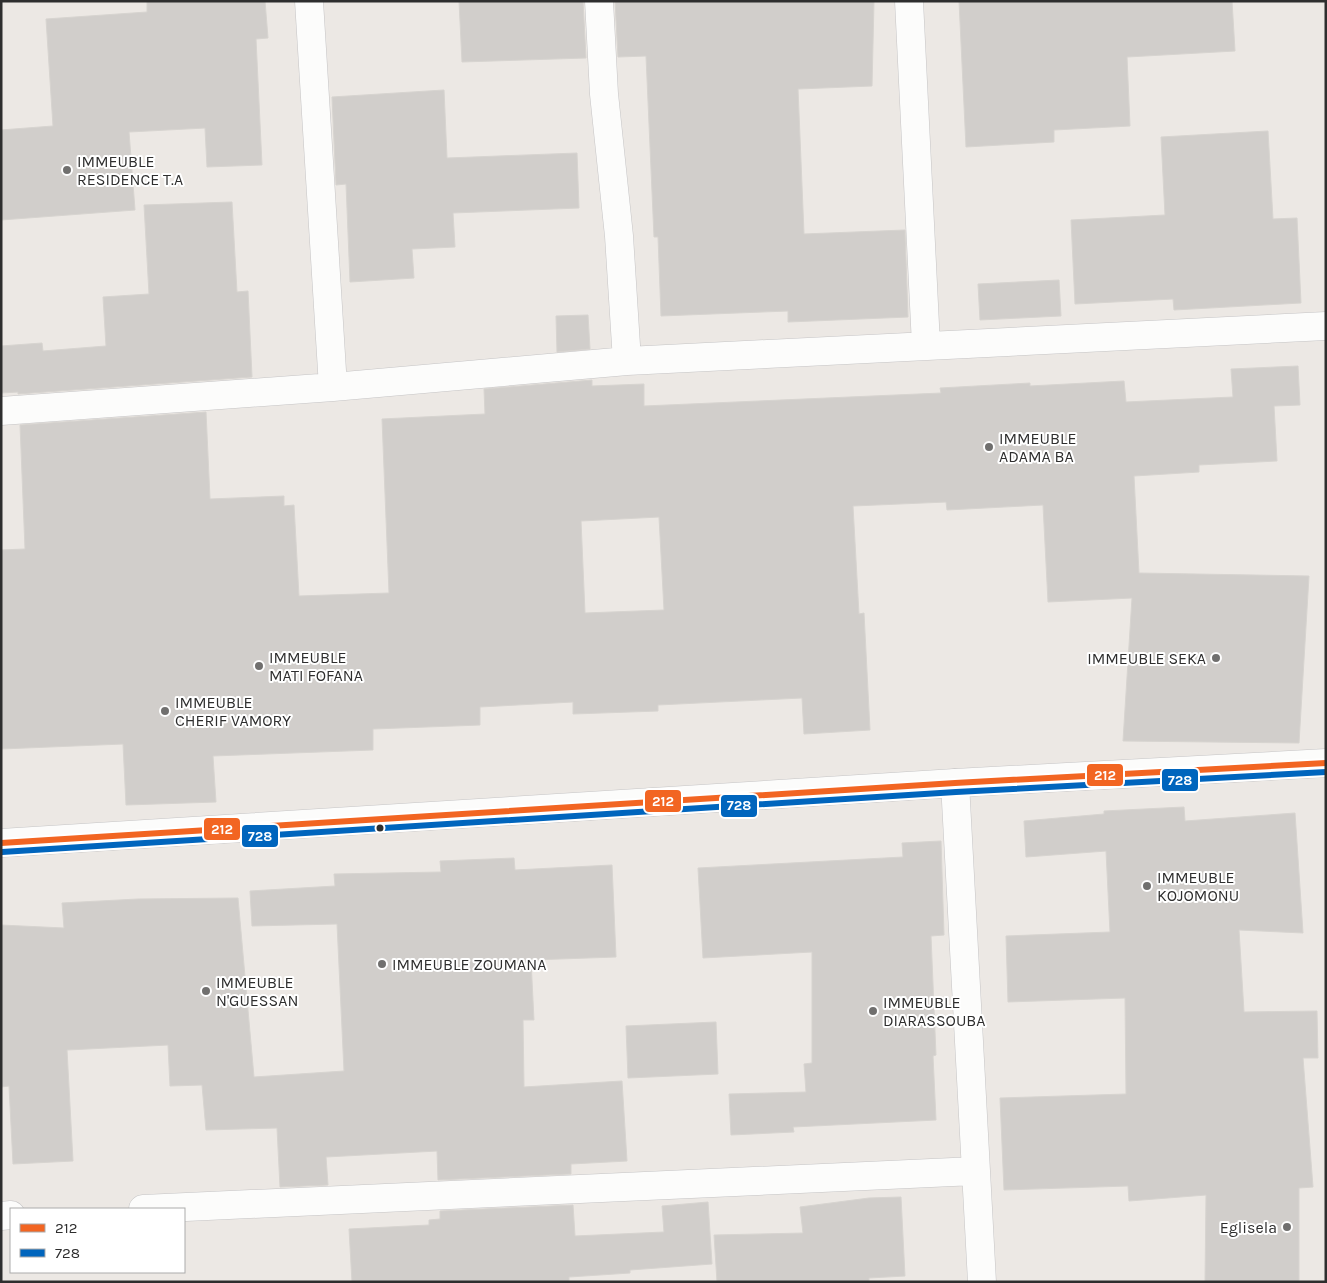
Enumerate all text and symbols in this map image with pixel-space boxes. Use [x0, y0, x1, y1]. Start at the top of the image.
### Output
place label: IMMEUBLE RESIDENCE T.A [77, 152, 183, 189]
marker: IMMEUBLE RESIDENCE T.A [61, 164, 73, 176]
place label: IMMEUBLE ADAMA BA [999, 429, 1076, 466]
marker: IMMEUBLE ADAMA BA [983, 441, 995, 453]
place label: IMMEUBLE MATI FOFANA [269, 648, 363, 685]
place label: IMMEUBLE SEKA [1087, 649, 1206, 668]
marker: IMMEUBLE SEKA [1210, 652, 1222, 664]
marker: IMMEUBLE MATI FOFANA [253, 660, 265, 672]
place label: IMMEUBLE CHERIF VAMORY [175, 693, 291, 730]
marker: IMMEUBLE CHERIF VAMORY [159, 705, 171, 717]
line badge: 212 [1086, 763, 1124, 787]
text: 212 [1094, 767, 1116, 784]
line badge: 728 [1161, 768, 1199, 792]
text: 728 [1168, 772, 1192, 789]
line badge: 212 [644, 789, 682, 813]
text: 212 [652, 793, 674, 810]
line badge: 728 [720, 794, 758, 818]
text: 728 [727, 797, 751, 814]
line badge: 212 [203, 817, 241, 841]
text: 212 [211, 821, 233, 838]
unlabelled marker [375, 823, 385, 833]
line badge: 728 [241, 824, 279, 848]
text: 728 [248, 828, 272, 845]
place label: IMMEUBLE KOJOMONU [1157, 868, 1239, 905]
marker: IMMEUBLE KOJOMONU [1141, 880, 1153, 892]
place label: IMMEUBLE ZOUMANA [392, 955, 546, 974]
marker: IMMEUBLE ZOUMANA [376, 958, 388, 970]
place label: IMMEUBLE N'GUESSAN [216, 973, 298, 1010]
marker: IMMEUBLE N'GUESSAN [200, 985, 212, 997]
place label: IMMEUBLE DIARASSOUBA [883, 993, 985, 1030]
marker: IMMEUBLE DIARASSOUBA [867, 1005, 879, 1017]
legend [10, 1208, 185, 1273]
place label: Eglisela [1220, 1218, 1277, 1237]
text: 212 [55, 1219, 77, 1237]
marker: Eglisela [1281, 1221, 1293, 1233]
text: 728 [55, 1244, 80, 1262]

